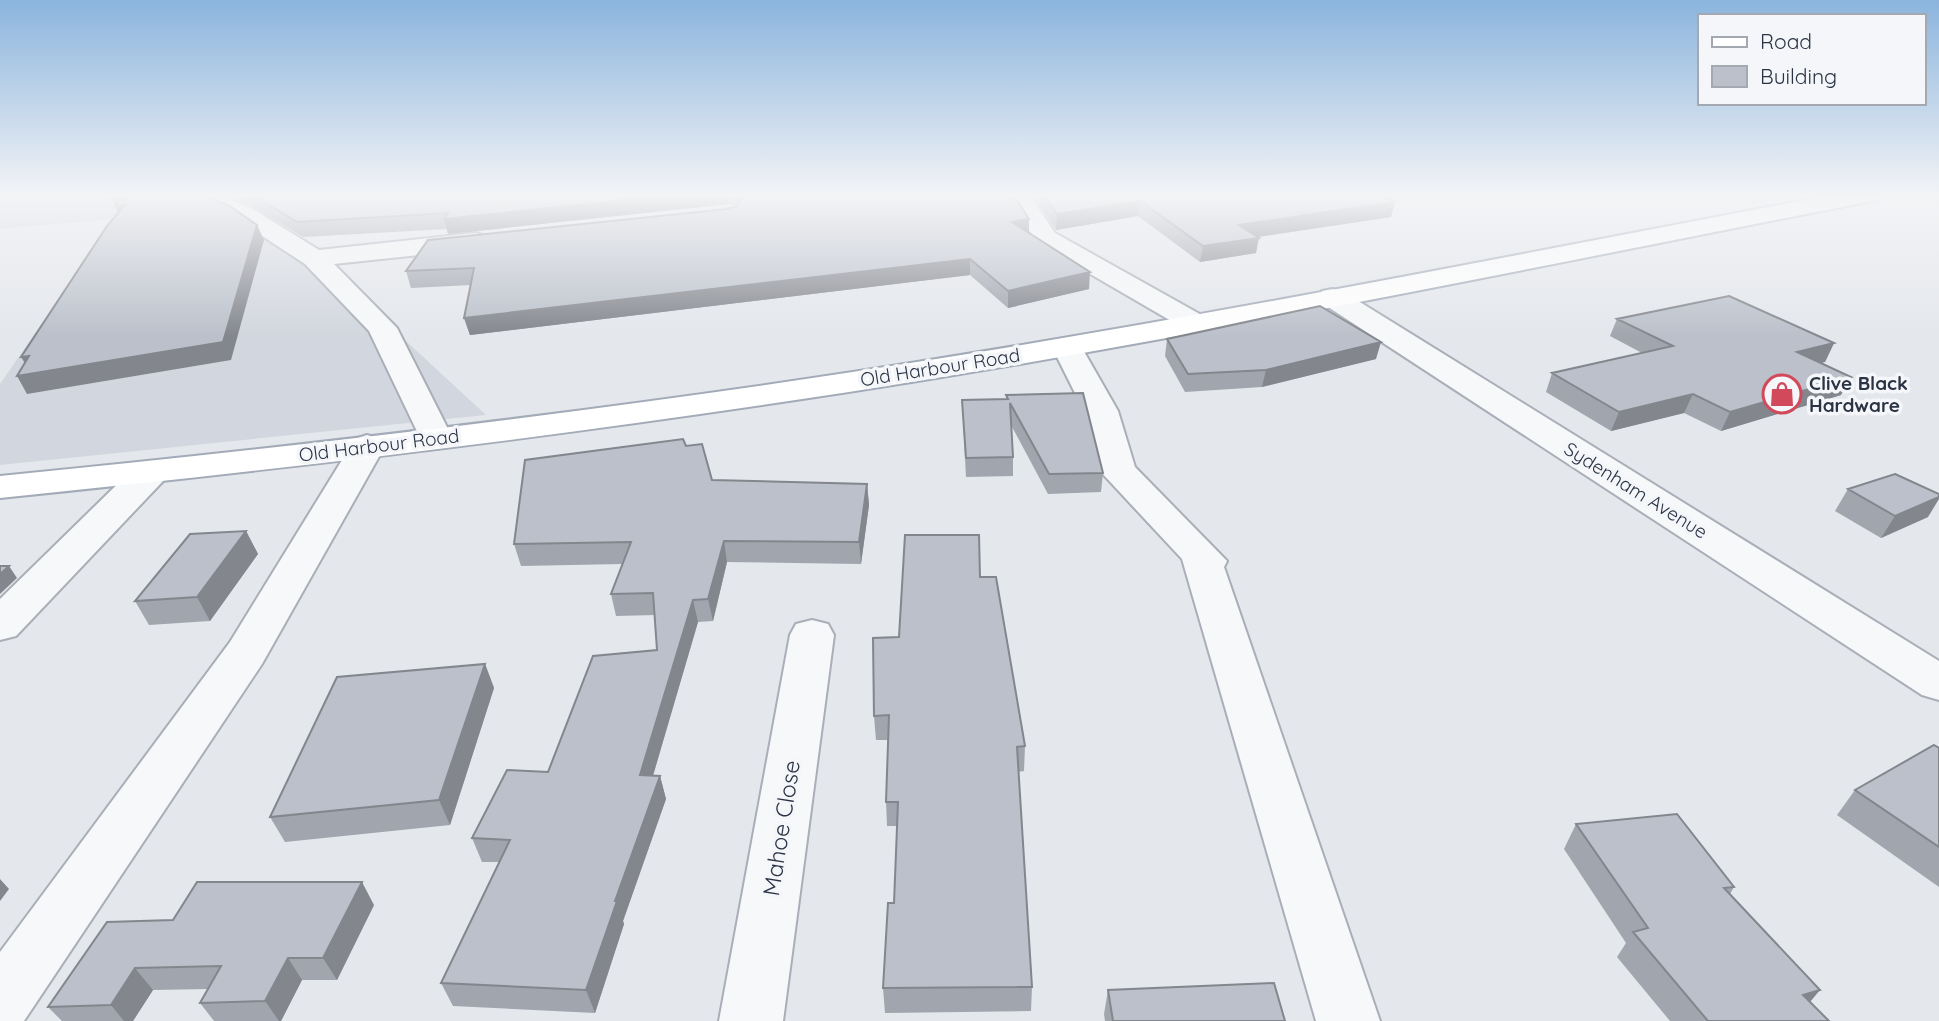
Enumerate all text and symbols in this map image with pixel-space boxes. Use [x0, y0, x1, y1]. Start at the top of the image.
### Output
legend [1698, 14, 1925, 105]
text: Road [1760, 28, 1812, 54]
text: Building [1760, 63, 1837, 89]
street label: Old Harbour Road [858, 343, 1022, 391]
place label: Clive Black Hardware [1809, 371, 1908, 417]
shop icon: Clive Black Hardware [1761, 373, 1803, 415]
street label: Old Harbour Road [297, 423, 461, 467]
street label: Sydenham Avenue [1560, 436, 1712, 544]
street label: Mahoe Close [756, 758, 806, 898]

